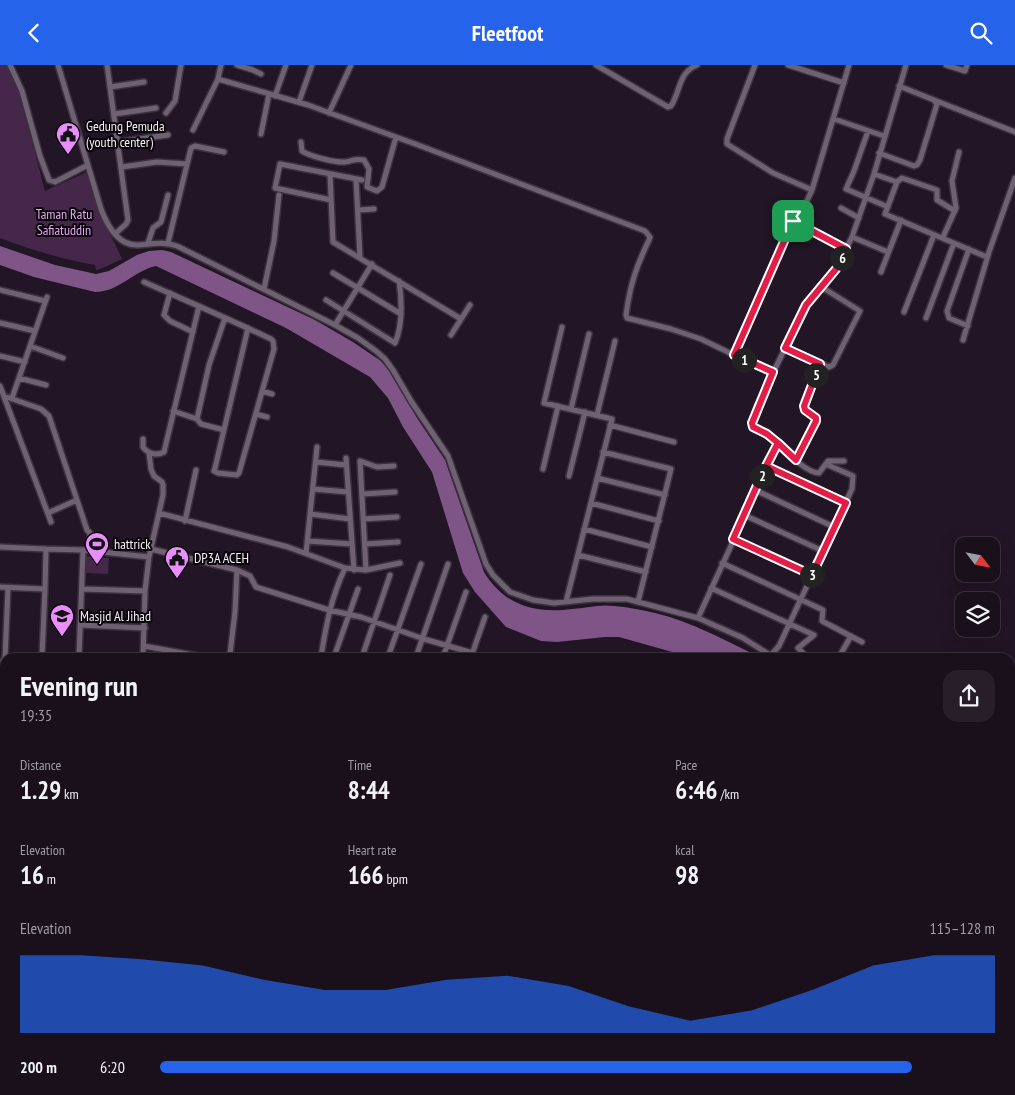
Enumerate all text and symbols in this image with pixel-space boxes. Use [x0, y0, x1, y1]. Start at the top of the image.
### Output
icon: back [20, 19, 48, 47]
text: Fleetfoot [472, 19, 543, 47]
icon: search [967, 19, 995, 47]
place label: Gedung Pemuda (youth center) [86, 117, 165, 151]
public building icon: Gedung Pemuda (youth center) [55, 121, 81, 155]
pin [772, 200, 814, 242]
park label: Taman Ratu Safiatuddin [36, 205, 92, 239]
icon: arrive [779, 207, 807, 235]
pin: 6 [830, 245, 854, 271]
text: 6 [839, 249, 846, 267]
pin: 1 [732, 347, 756, 373]
text: 1 [741, 351, 748, 369]
pin: 5 [804, 363, 828, 387]
text: 5 [813, 366, 820, 384]
pin: 2 [750, 463, 774, 489]
text: 2 [759, 467, 766, 485]
sports icon: hattrick [84, 531, 110, 565]
place label: hattrick [114, 535, 151, 553]
north arrow [955, 537, 1000, 583]
map controls [955, 537, 1000, 637]
public building icon: DP3A ACEH [164, 545, 190, 579]
place label: DP3A ACEH [194, 549, 249, 567]
pin: 3 [800, 563, 824, 587]
text: 3 [809, 566, 816, 584]
button: layers [955, 592, 1000, 637]
school or university icon: Masjid Al Jihad [49, 603, 75, 637]
place label: Masjid Al Jihad [80, 607, 151, 625]
text: Evening run [20, 667, 138, 704]
button: share [943, 670, 995, 722]
text: 19:35 [20, 705, 52, 725]
text: Distance [20, 756, 61, 774]
text: Time [348, 756, 372, 774]
text: Pace [675, 756, 697, 774]
text: 1.29 [20, 774, 61, 806]
text: 8:44 [348, 774, 390, 806]
text: 6:46 [675, 774, 717, 806]
text: km [61, 785, 79, 803]
text: /km [717, 785, 739, 803]
text: Elevation [20, 841, 65, 859]
text: Heart rate [348, 841, 397, 859]
text: kcal [675, 841, 694, 859]
text: 16 [20, 859, 44, 891]
text: 166 [348, 859, 384, 891]
text: 98 [675, 859, 699, 891]
text: m [44, 870, 56, 888]
text: bpm [384, 870, 408, 888]
text: Elevation [20, 918, 71, 938]
text: 115–128 m [930, 918, 995, 938]
text: 200 m [20, 1057, 57, 1077]
text: 6:20 [100, 1057, 125, 1077]

